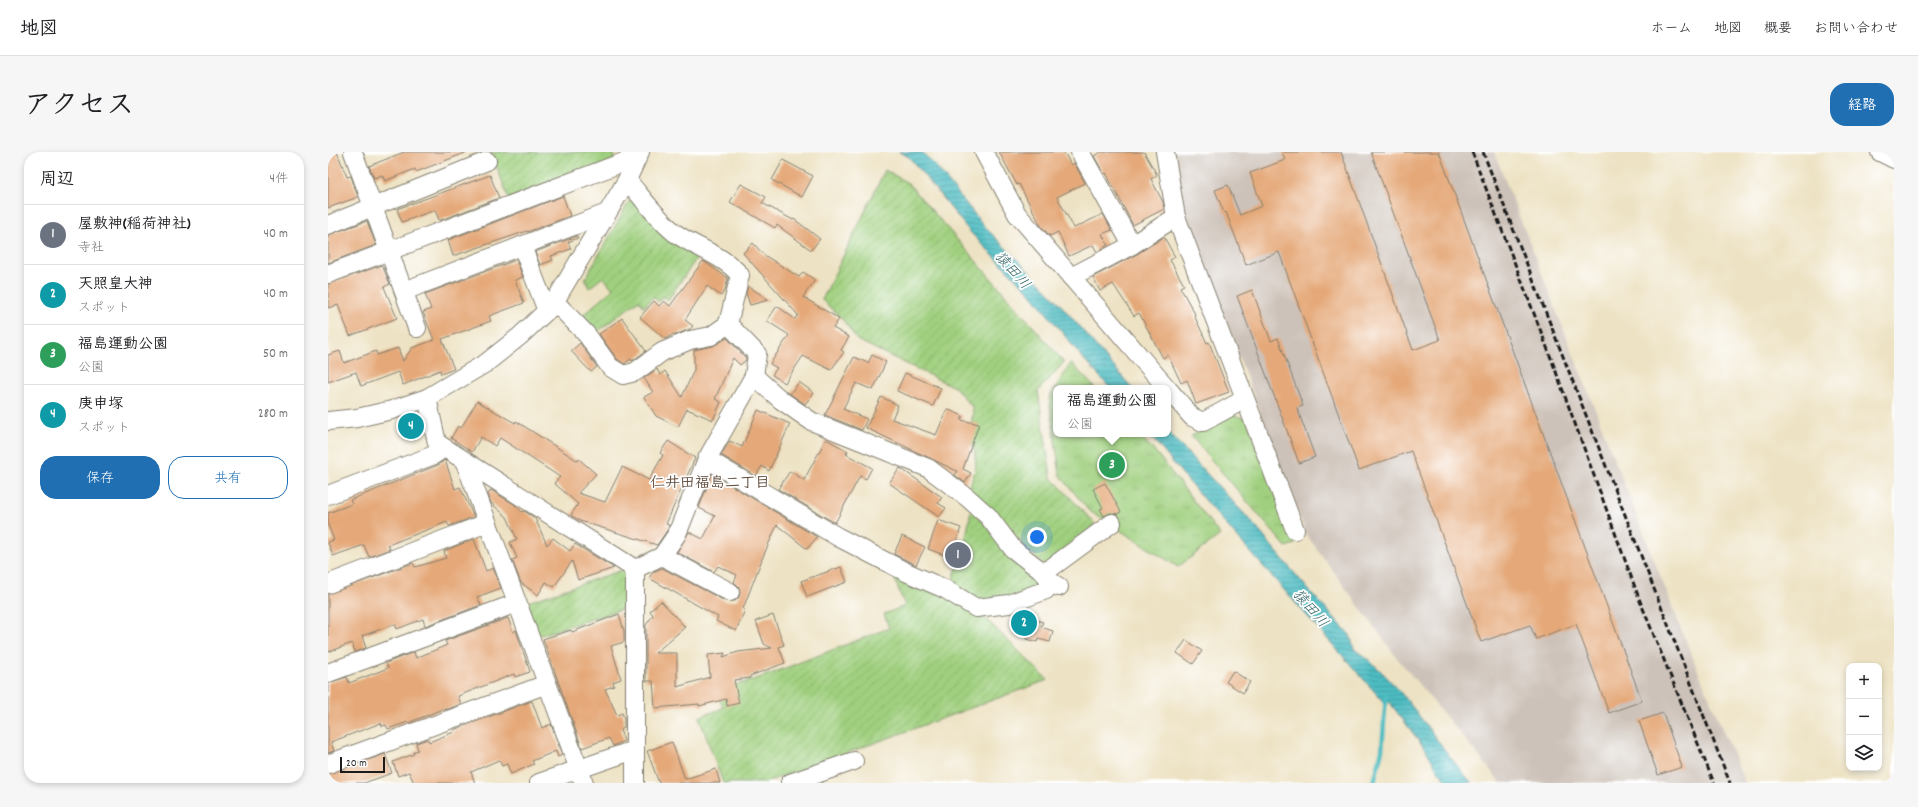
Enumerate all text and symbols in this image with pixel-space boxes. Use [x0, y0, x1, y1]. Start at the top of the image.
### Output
text: 地図 [20, 17, 58, 44]
text: ホーム [1651, 19, 1692, 39]
text: 地図 [1714, 19, 1742, 39]
text: 概要 [1764, 19, 1792, 39]
text: お問い合わせ [1814, 19, 1898, 39]
button: 経路 [1830, 83, 1894, 126]
text: アクセス [24, 88, 134, 128]
text: 周辺 [40, 169, 74, 193]
text: 4件 [270, 170, 288, 189]
text: 屋敷神(稲荷神社) [78, 214, 191, 236]
text: 1 [52, 225, 54, 244]
text: 40 m [264, 225, 288, 244]
text: 寺社 [78, 239, 104, 258]
water label: 猿田川 [988, 247, 1035, 295]
text: 天照皇大神 [78, 274, 153, 296]
text: 2 [50, 285, 56, 304]
text: 40 m [264, 285, 288, 304]
text: スポット [78, 299, 130, 318]
text: 福島運動公園 [78, 334, 168, 356]
text: 3 [50, 345, 56, 364]
text: 50 m [263, 345, 288, 364]
text: 公園 [78, 359, 104, 378]
popup [1053, 385, 1171, 437]
text: 福島運動公園 [1067, 391, 1157, 413]
text: 庚申塚 [78, 394, 123, 416]
text: 4 [50, 405, 56, 424]
text: 280 m [258, 405, 288, 424]
pin: 4 [398, 411, 424, 441]
text: 公園 [1067, 416, 1093, 435]
text: スポット [78, 419, 130, 438]
pin: 3 [1099, 450, 1125, 480]
button: 保存 [40, 456, 160, 499]
button: 共有 [168, 456, 288, 499]
district label: 仁井田福島二丁目 [650, 473, 770, 495]
your location [1027, 527, 1047, 547]
pin: 1 [945, 540, 971, 570]
water label: 猿田川 [1286, 585, 1333, 634]
pin: 2 [1011, 608, 1037, 638]
map controls [1846, 663, 1882, 771]
button: + [1846, 663, 1882, 699]
button: − [1846, 699, 1882, 735]
button: layers [1846, 735, 1882, 771]
scale bar [340, 755, 385, 774]
text: 20 m [346, 756, 367, 772]

